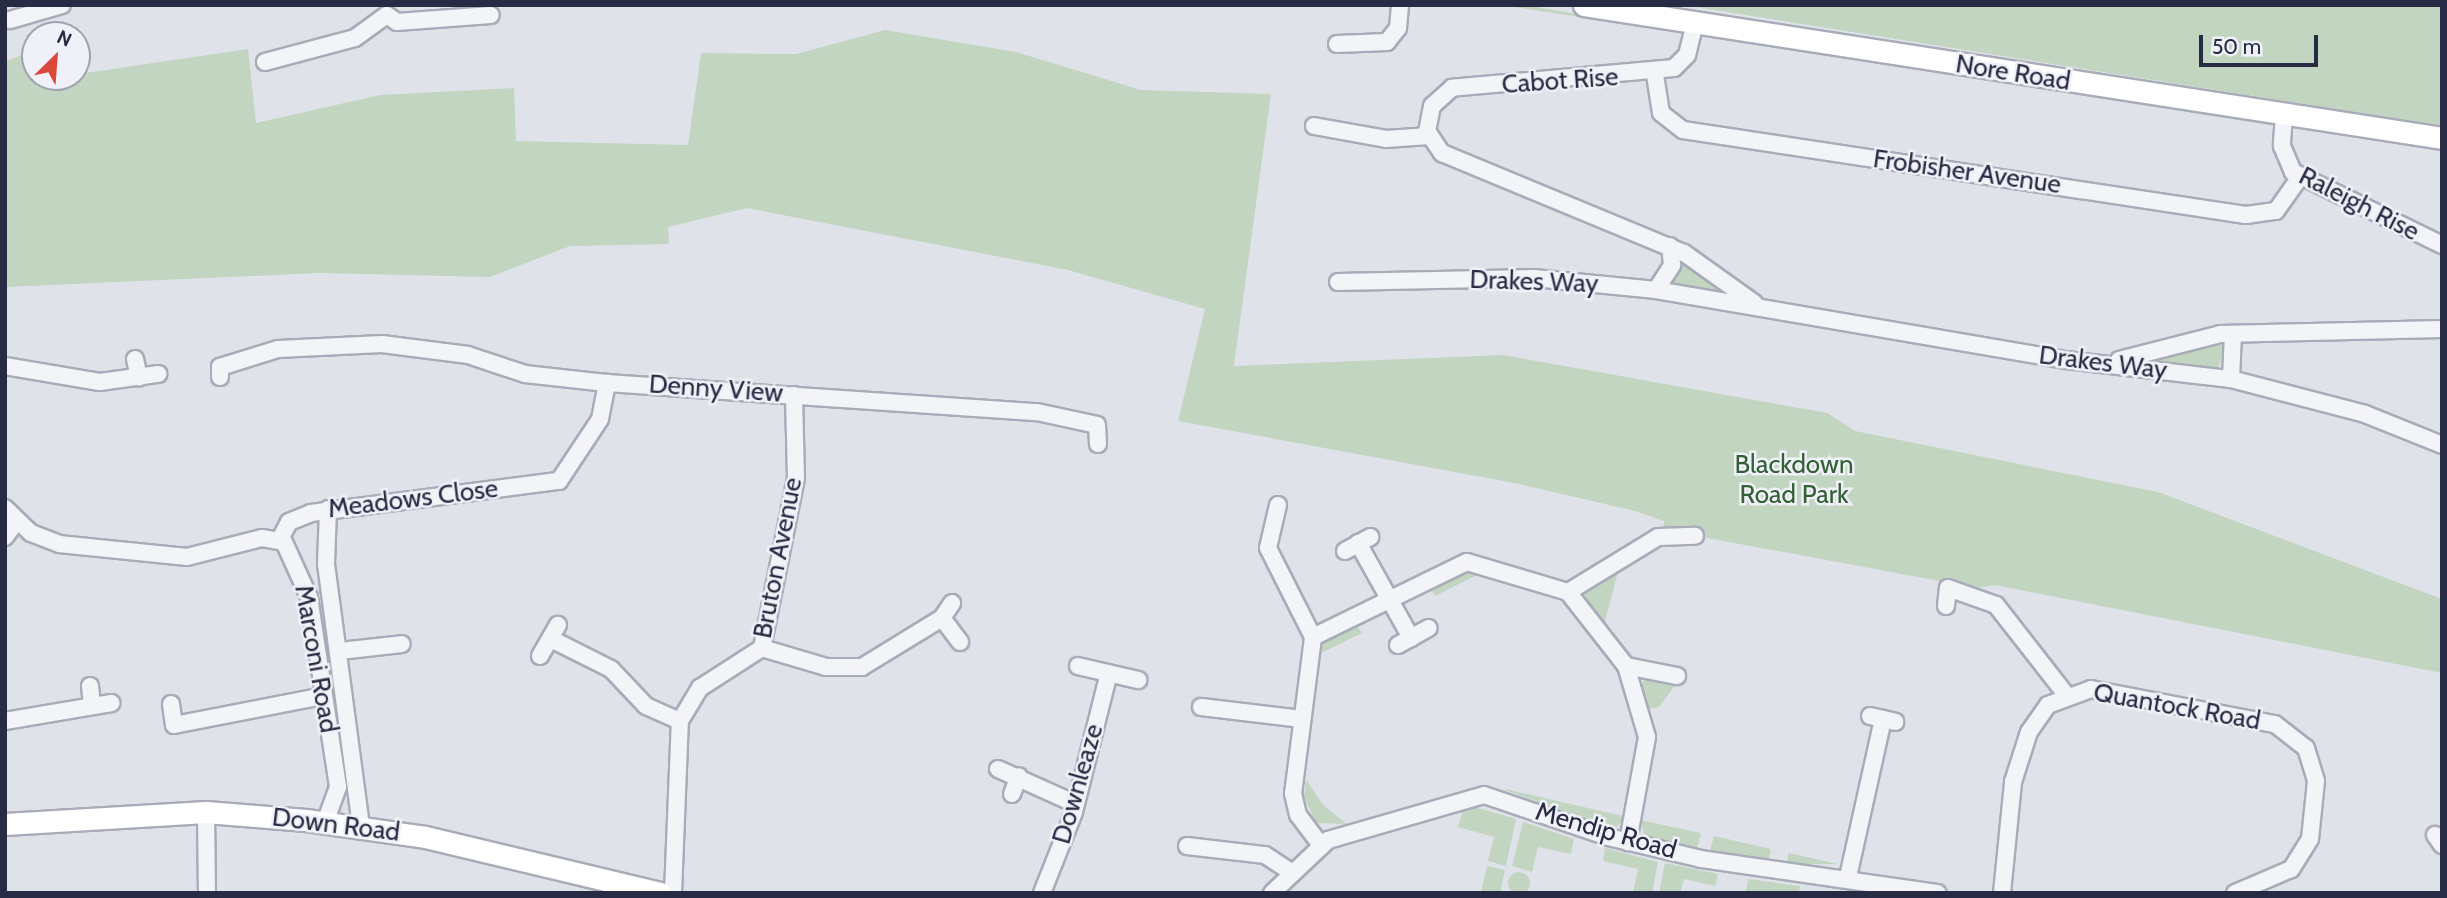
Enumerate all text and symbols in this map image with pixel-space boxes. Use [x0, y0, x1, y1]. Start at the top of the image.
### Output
north arrow [21, 21, 91, 91]
scale bar [2202, 21, 2321, 65]
text: N [53, 25, 75, 52]
text: 50 m [2212, 34, 2261, 59]
street label: Nore Road [1953, 49, 2073, 97]
street label: Cabot Rise [1501, 61, 1619, 101]
street label: Frobisher Avenue [1871, 143, 2063, 201]
street label: Raleigh Rise [2294, 160, 2424, 248]
street label: Drakes Way [1469, 264, 1599, 300]
street label: Drakes Way [2037, 340, 2169, 386]
street label: Denny View [648, 369, 784, 409]
park label: Blackdown Road Park [1735, 449, 1853, 510]
street label: Meadows Close [326, 473, 500, 525]
street label: Bruton Avenue [747, 475, 809, 641]
street label: Marconi Road [288, 583, 344, 735]
street label: Quantock Road [2091, 677, 2263, 737]
street label: Downleaze [1046, 720, 1110, 848]
street label: Mendip Road [1532, 796, 1680, 866]
street label: Down Road [270, 802, 402, 848]

